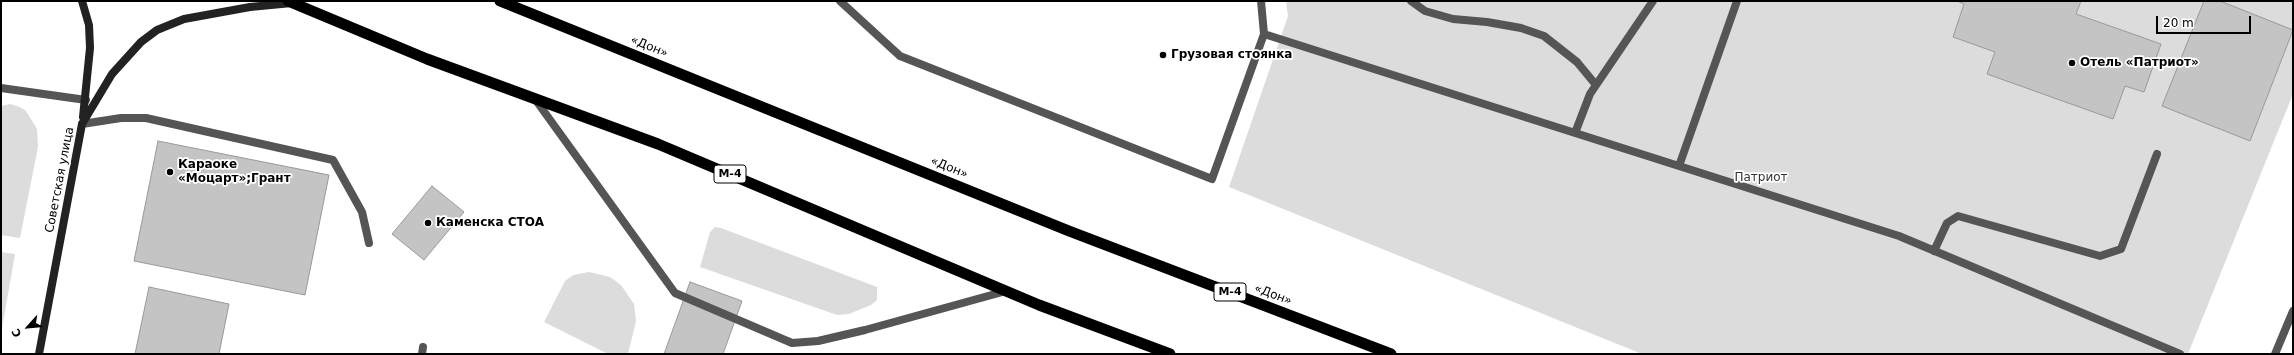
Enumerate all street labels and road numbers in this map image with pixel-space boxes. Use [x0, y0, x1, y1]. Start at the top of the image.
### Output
street label: «Дон» [628, 33, 670, 61]
street label: Советская улица [43, 126, 77, 234]
street label: «Дон» [928, 154, 970, 182]
road number: М-4 [714, 165, 746, 183]
street label: «Дон» [1252, 281, 1294, 309]
road number: М-4 [1214, 283, 1246, 301]

